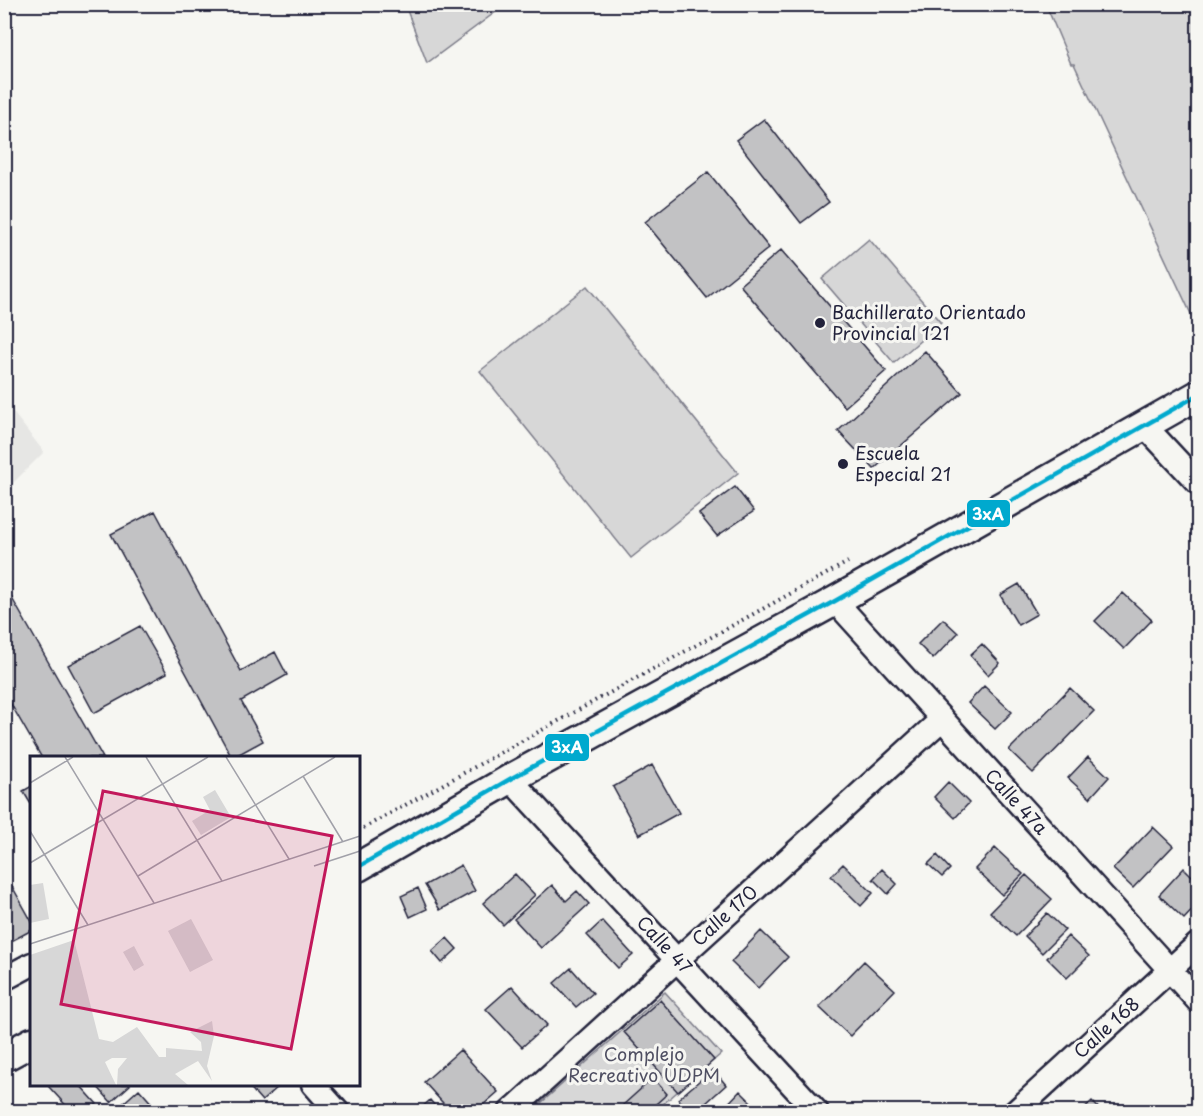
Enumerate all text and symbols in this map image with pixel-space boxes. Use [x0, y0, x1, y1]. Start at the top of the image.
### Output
place label: Bachillerato Orientado Provincial 121 [832, 298, 1026, 346]
marker: Bachillerato Orientado Provincial 121 [813, 316, 827, 330]
place label: Escuela Especial 21 [855, 439, 951, 487]
marker: Escuela Especial 21 [836, 457, 850, 471]
line badge: 3xA [966, 499, 1011, 528]
text: 3xA [972, 501, 1004, 525]
line badge: 3xA [544, 733, 590, 762]
text: 3xA [551, 734, 583, 758]
inset map [30, 756, 360, 1086]
street label: Calle 47a [979, 762, 1055, 841]
street label: Calle 170 [685, 878, 763, 952]
street label: Calle 47 [631, 909, 699, 979]
street label: Calle 168 [1067, 990, 1145, 1064]
park label: Complejo Recreativo UDPM [568, 1040, 720, 1088]

